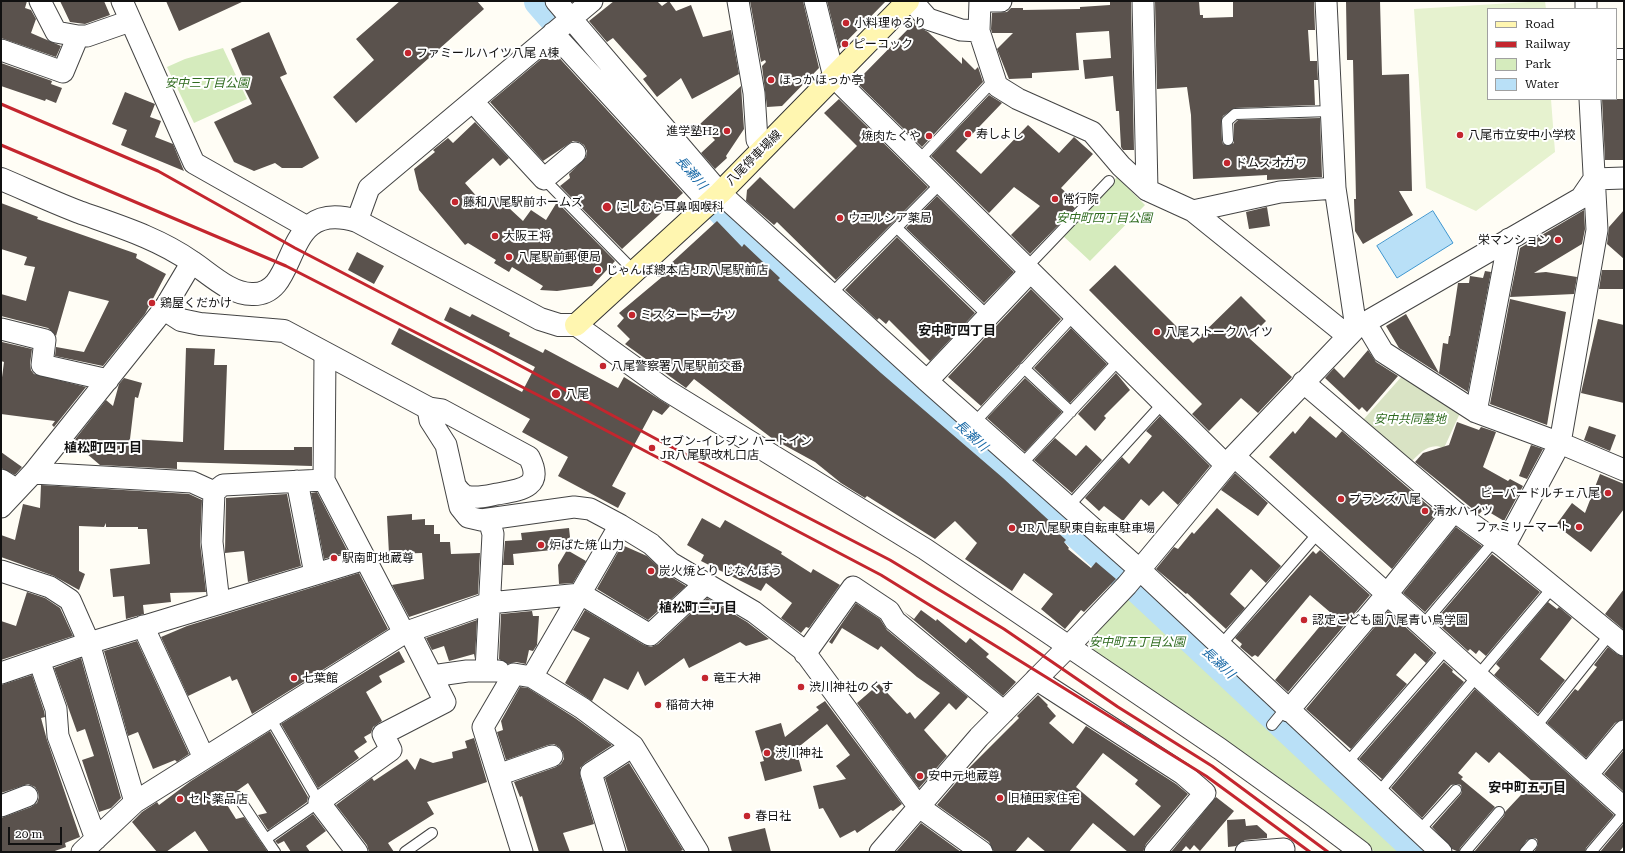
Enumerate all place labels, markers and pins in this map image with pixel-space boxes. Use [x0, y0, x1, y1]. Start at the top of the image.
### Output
place label: 小料理ゆるり [854, 16, 926, 30]
marker: 小料理ゆるり [841, 18, 851, 28]
place label: ピーコック [853, 37, 913, 51]
marker: ピーコック [840, 39, 850, 49]
place label: ファミールハイツ八尾 A棟 [416, 46, 559, 60]
marker: ファミールハイツ八尾 A棟 [403, 48, 413, 58]
place label: ほっかほっか亭 [779, 73, 863, 87]
marker: ほっかほっか亭 [766, 75, 776, 85]
place label: 進学塾H2 [666, 124, 719, 138]
marker: 進学塾H2 [722, 126, 732, 136]
place label: 寿しよし [976, 127, 1024, 141]
place label: 八尾市立安中小学校 [1468, 128, 1576, 142]
place label: 焼肉たくや [861, 129, 921, 143]
marker: 寿しよし [963, 129, 973, 139]
marker: 八尾市立安中小学校 [1455, 130, 1465, 140]
marker: 焼肉たくや [924, 131, 934, 141]
place label: ドムスオガワ [1235, 156, 1307, 170]
marker: ドムスオガワ [1222, 158, 1232, 168]
place label: 常行院 [1063, 192, 1099, 206]
marker: 常行院 [1050, 194, 1060, 204]
place label: 藤和八尾駅前ホームズ [463, 195, 583, 209]
marker: 藤和八尾駅前ホームズ [450, 197, 460, 207]
place label: にしむら耳鼻咽喉科 [616, 200, 724, 214]
marker: にしむら耳鼻咽喉科 [601, 201, 613, 213]
place label: ウエルシア薬局 [848, 211, 932, 225]
marker: ウエルシア薬局 [835, 213, 845, 223]
place label: 大阪王将 [503, 229, 551, 243]
marker: 大阪王将 [490, 231, 500, 241]
place label: 栄マンション [1478, 233, 1550, 247]
marker: 栄マンション [1553, 235, 1563, 245]
place label: 八尾駅前郵便局 [517, 250, 601, 264]
marker: 八尾駅前郵便局 [504, 252, 514, 262]
place label: じゃんぼ總本店 JR八尾駅前店 [606, 263, 768, 277]
marker: じゃんぼ總本店 JR八尾駅前店 [593, 265, 603, 275]
place label: 鶏屋くだかけ [160, 296, 232, 310]
marker: 鶏屋くだかけ [147, 298, 157, 308]
place label: ミスタードーナツ [640, 308, 736, 322]
marker: ミスタードーナツ [627, 310, 637, 320]
place label: 八尾ストークハイツ [1165, 325, 1273, 339]
marker: 八尾ストークハイツ [1152, 327, 1162, 337]
place label: 八尾警察署八尾駅前交番 [611, 359, 743, 373]
marker: 八尾警察署八尾駅前交番 [598, 361, 608, 371]
place label: 八尾 [565, 387, 589, 401]
marker: 八尾 [550, 388, 562, 400]
place label: セブン-イレブン ハートイン JR八尾駅改札口店 [660, 434, 812, 462]
marker: セブン-イレブン ハートイン JR八尾駅改札口店 [647, 443, 657, 453]
place label: ビーバードルチェ八尾 [1480, 486, 1600, 500]
marker: ビーバードルチェ八尾 [1603, 488, 1613, 498]
place label: プランズ八尾 [1349, 492, 1421, 506]
marker: プランズ八尾 [1336, 494, 1346, 504]
place label: 清水ハイツ [1433, 504, 1493, 518]
marker: 清水ハイツ [1420, 506, 1430, 516]
place label: ファミリーマート [1475, 520, 1571, 534]
place label: JR八尾駅東自転車駐車場 [1020, 521, 1155, 535]
marker: ファミリーマート [1574, 522, 1584, 532]
marker: JR八尾駅東自転車駐車場 [1007, 523, 1017, 533]
place label: 炉ばた焼 山力 [549, 538, 624, 552]
marker: 炉ばた焼 山力 [536, 540, 546, 550]
place label: 駅南町地蔵尊 [342, 551, 414, 565]
marker: 駅南町地蔵尊 [329, 553, 339, 563]
place label: 炭火焼とり じなんぼう [659, 564, 782, 578]
marker: 炭火焼とり じなんぼう [646, 566, 656, 576]
place label: 認定こども園八尾青い鳥学園 [1312, 613, 1468, 627]
marker: 認定こども園八尾青い鳥学園 [1299, 615, 1309, 625]
place label: 七葉館 [302, 671, 338, 685]
place label: 竜王大神 [713, 671, 761, 685]
marker: 七葉館 [289, 673, 299, 683]
marker: 竜王大神 [700, 673, 710, 683]
place label: 渋川神社のくす [809, 680, 893, 694]
marker: 渋川神社のくす [796, 682, 806, 692]
place label: 稲荷大神 [666, 698, 714, 712]
marker: 稲荷大神 [653, 700, 663, 710]
place label: 渋川神社 [775, 746, 823, 760]
marker: 渋川神社 [762, 748, 772, 758]
place label: 安中元地蔵尊 [928, 769, 1000, 783]
marker: 安中元地蔵尊 [915, 771, 925, 781]
place label: 旧植田家住宅 [1008, 791, 1080, 805]
place label: セト薬品店 [188, 792, 248, 806]
marker: 旧植田家住宅 [995, 793, 1005, 803]
marker: セト薬品店 [175, 794, 185, 804]
place label: 春日社 [755, 809, 791, 823]
marker: 春日社 [742, 811, 752, 821]

